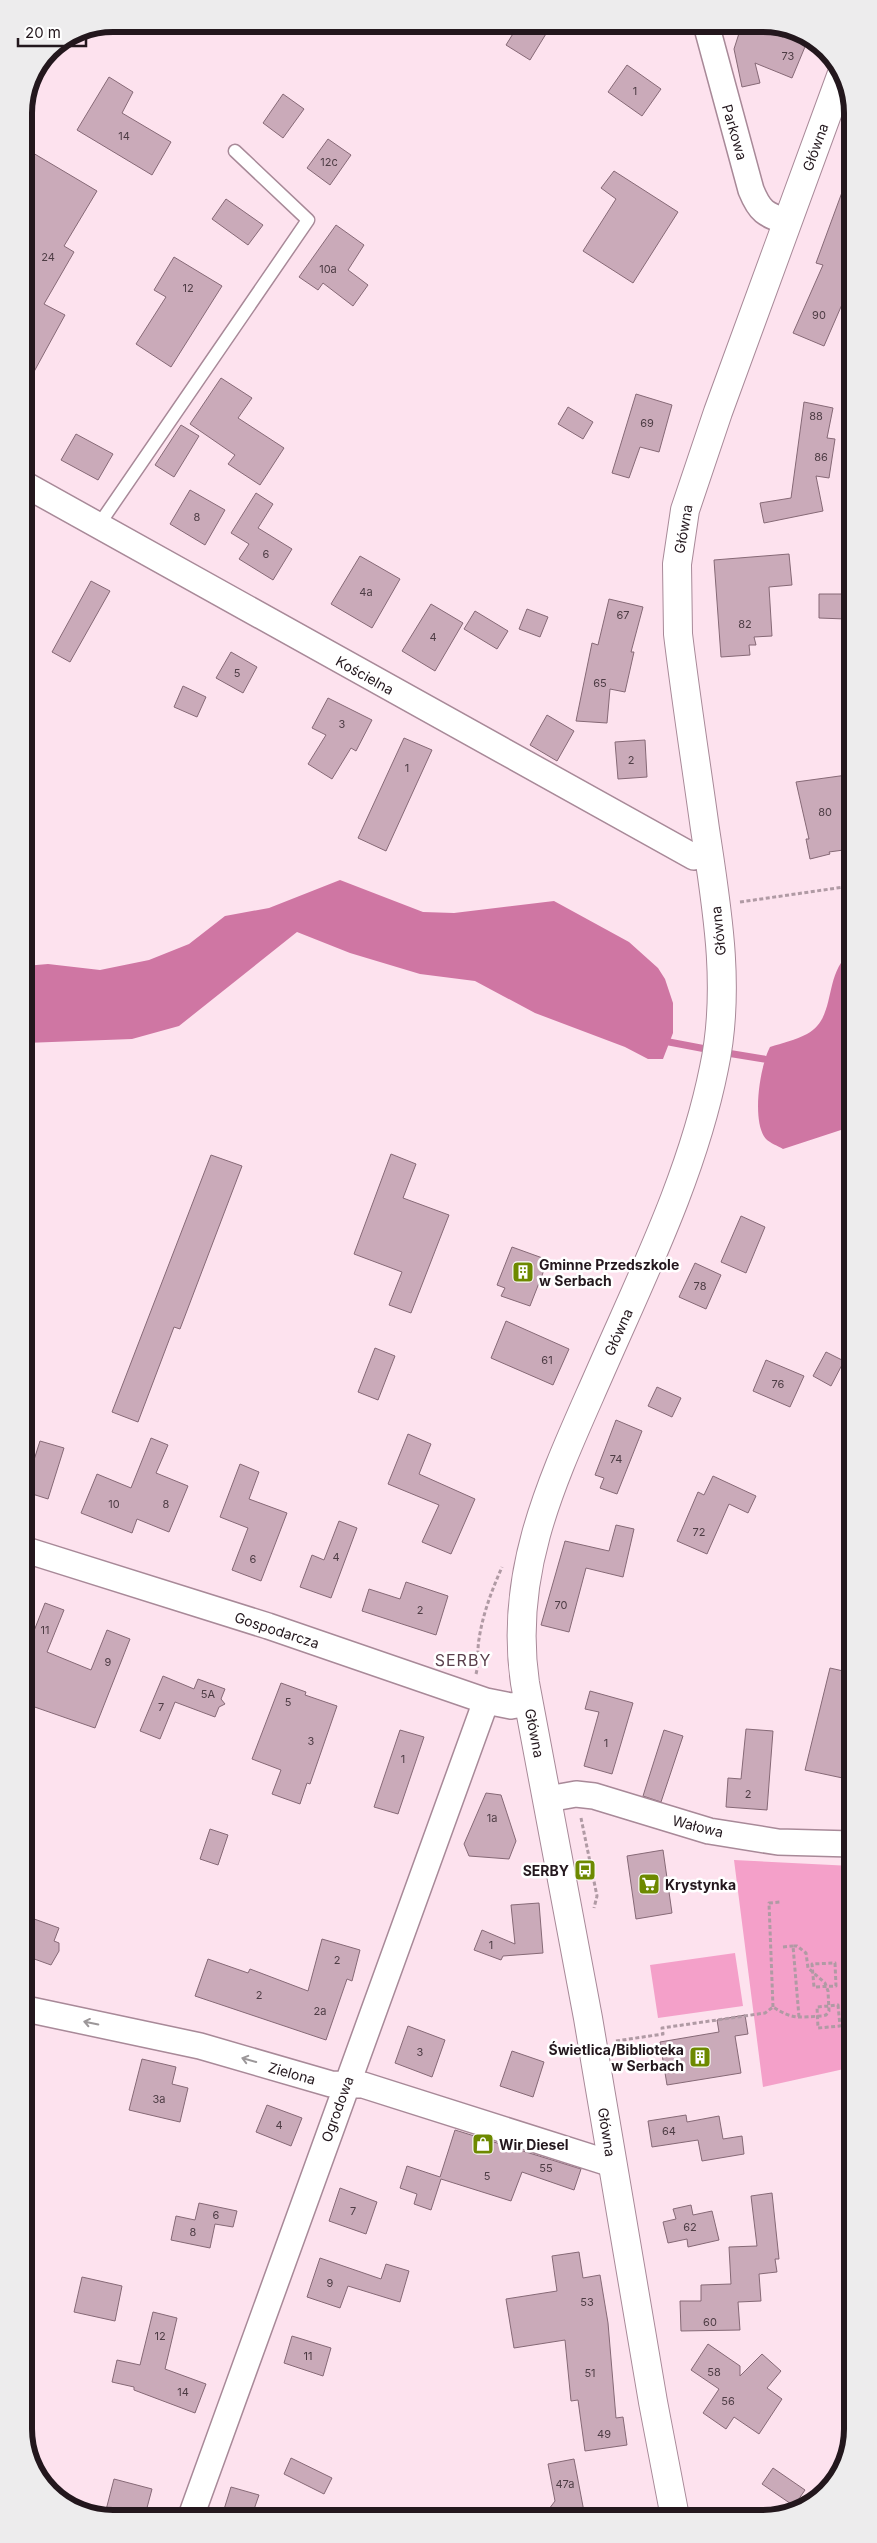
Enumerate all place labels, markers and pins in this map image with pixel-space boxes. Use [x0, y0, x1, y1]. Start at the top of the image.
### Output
place label: Gminne Przedszkole w Serbach [539, 1256, 679, 1289]
building icon: Gminne Przedszkole w Serbach [511, 1260, 535, 1284]
bus stop icon: SERBY [573, 1858, 597, 1882]
place label: SERBY [523, 1862, 569, 1879]
supermarket icon: Krystynka [637, 1872, 661, 1896]
place label: Krystynka [665, 1876, 736, 1893]
place label: Świetlica/Biblioteka w Serbach [548, 2041, 684, 2074]
building icon: Świetlica/Biblioteka w Serbach [688, 2045, 712, 2069]
shop icon: Wir Diesel [471, 2132, 495, 2156]
place label: Wir Diesel [499, 2136, 569, 2153]

